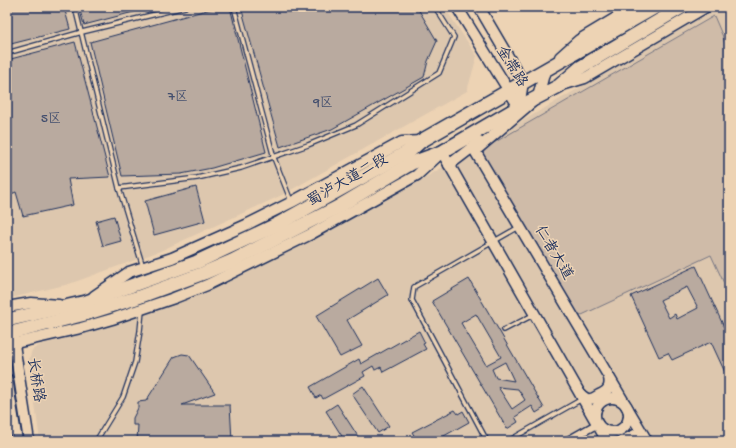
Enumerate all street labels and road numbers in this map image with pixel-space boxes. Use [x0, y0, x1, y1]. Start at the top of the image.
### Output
street label: 金带路 [491, 43, 531, 91]
street label: 蜀泸大道二段 [305, 151, 391, 211]
street label: 仁者大道 [530, 223, 576, 283]
street label: 长桥路 [23, 356, 47, 404]

